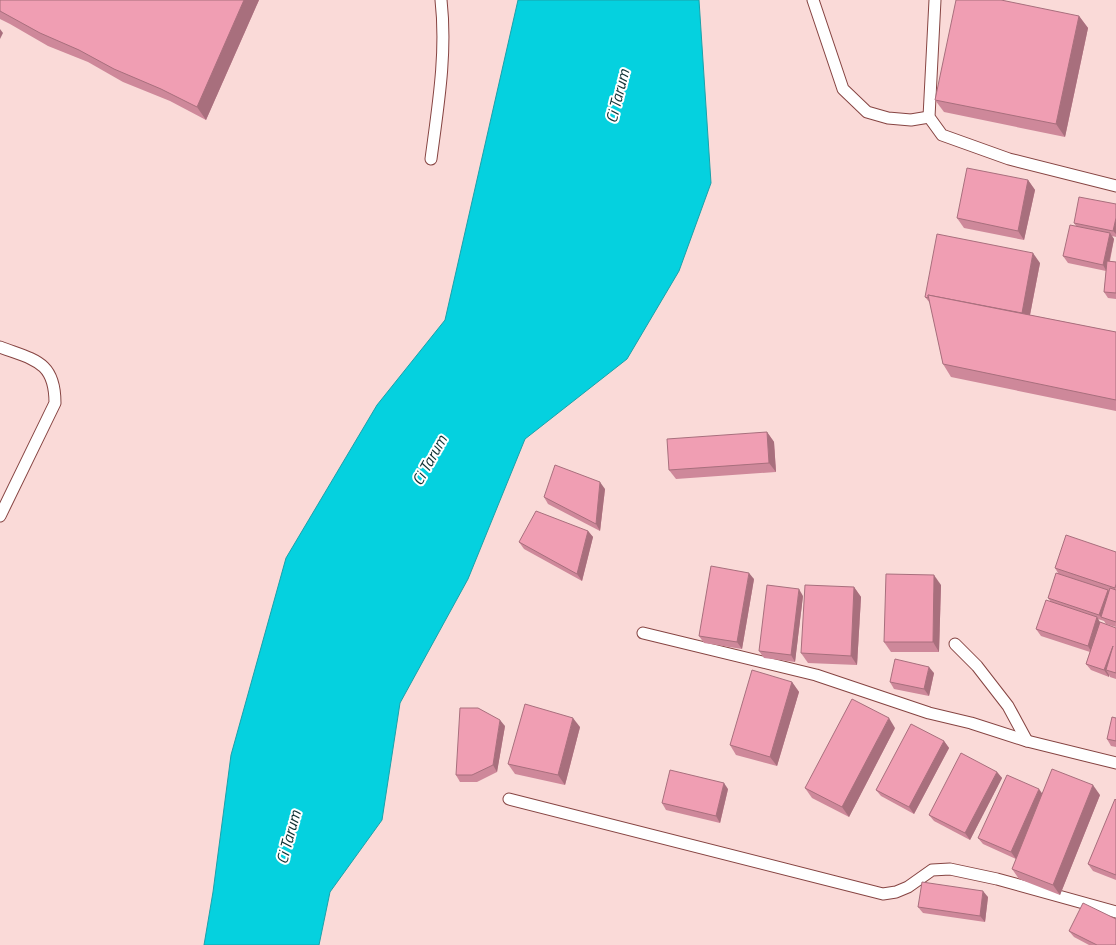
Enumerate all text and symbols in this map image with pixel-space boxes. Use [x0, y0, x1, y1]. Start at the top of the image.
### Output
water label: Ci Tarum [599, 66, 635, 125]
water label: Ci Tarum [405, 430, 453, 490]
water label: Ci Tarum [269, 807, 307, 866]

